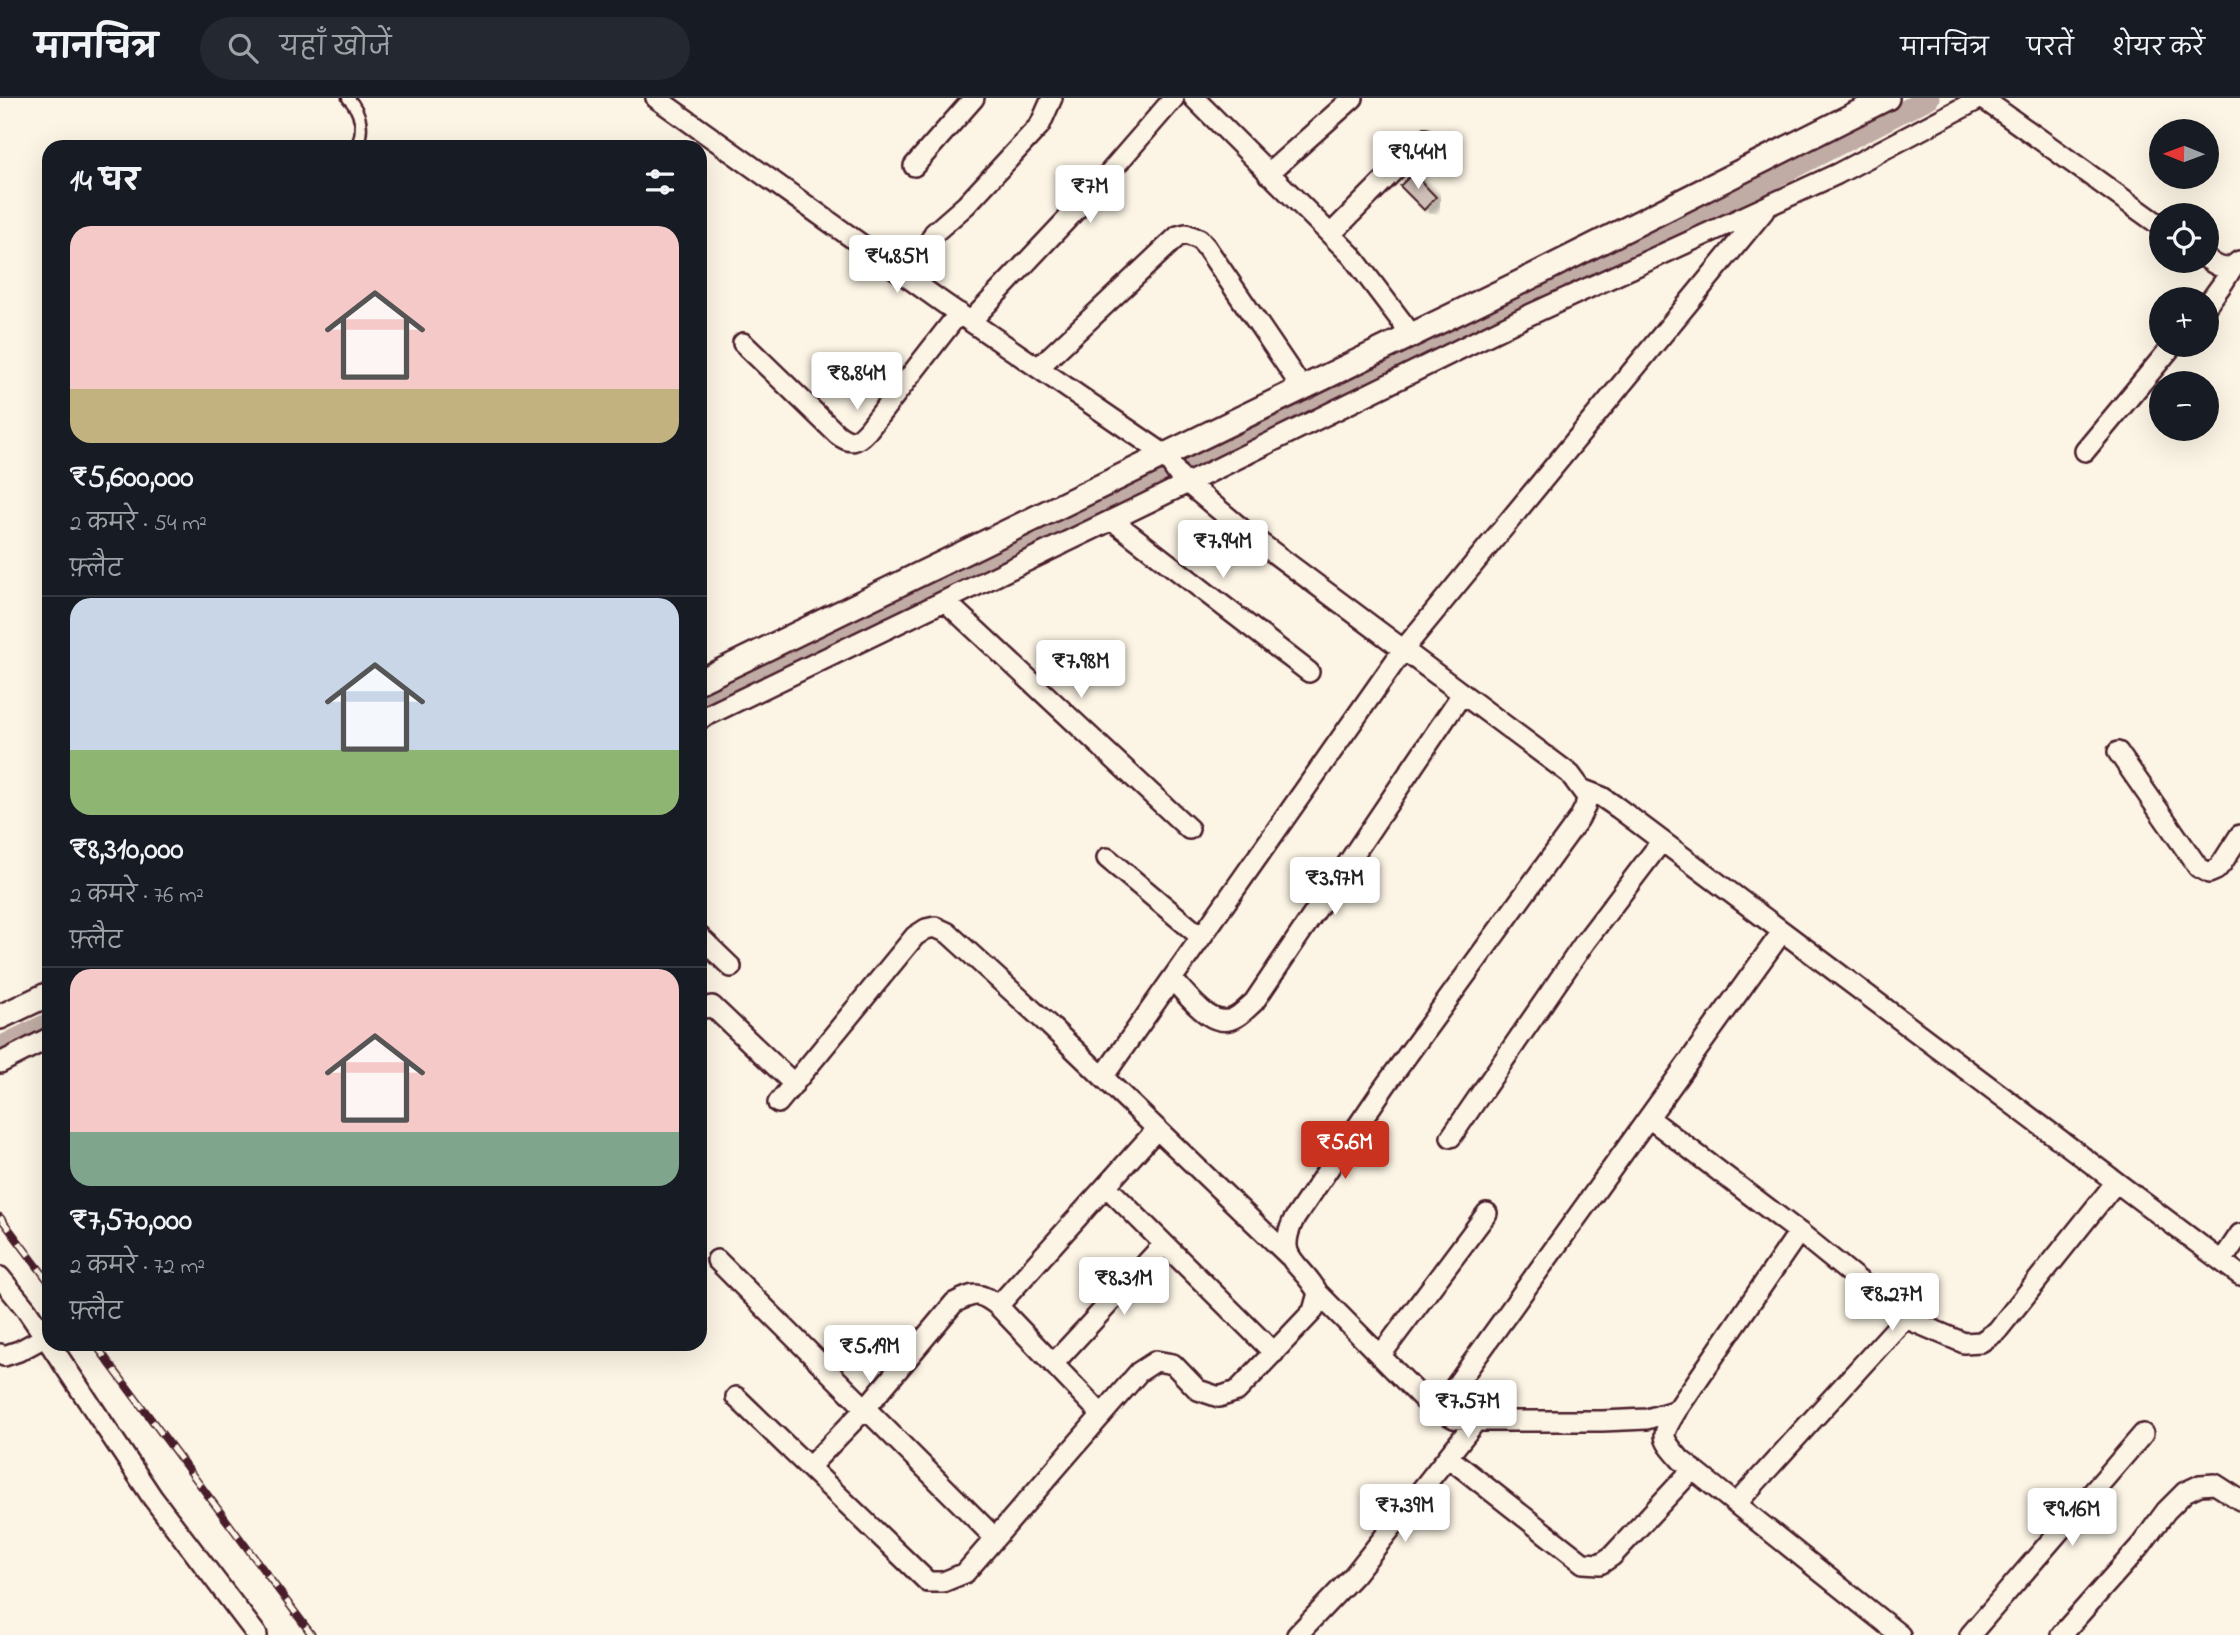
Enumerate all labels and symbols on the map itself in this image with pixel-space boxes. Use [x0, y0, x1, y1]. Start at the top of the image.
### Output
north arrow [2149, 119, 2219, 189]
pin: ₹9.44M [1361, 132, 1475, 191]
pin: ₹7M [1056, 166, 1124, 225]
pin: ₹4.85M [840, 236, 954, 295]
pin: ₹8.84M [800, 352, 914, 412]
pin: ₹7.94M [1166, 520, 1280, 580]
pin: ₹7.98M [1024, 640, 1138, 700]
pin: ₹3.97M [1278, 858, 1392, 917]
pin: ₹5.6M [1296, 1122, 1394, 1181]
pin: ₹8.31M [1067, 1258, 1181, 1317]
pin: ₹8.27M [1835, 1274, 1949, 1333]
pin: ₹5.19M [813, 1326, 927, 1385]
pin: ₹7.57M [1411, 1380, 1525, 1440]
pin: ₹7.39M [1348, 1484, 1462, 1544]
pin: ₹9.16M [2015, 1488, 2129, 1548]

